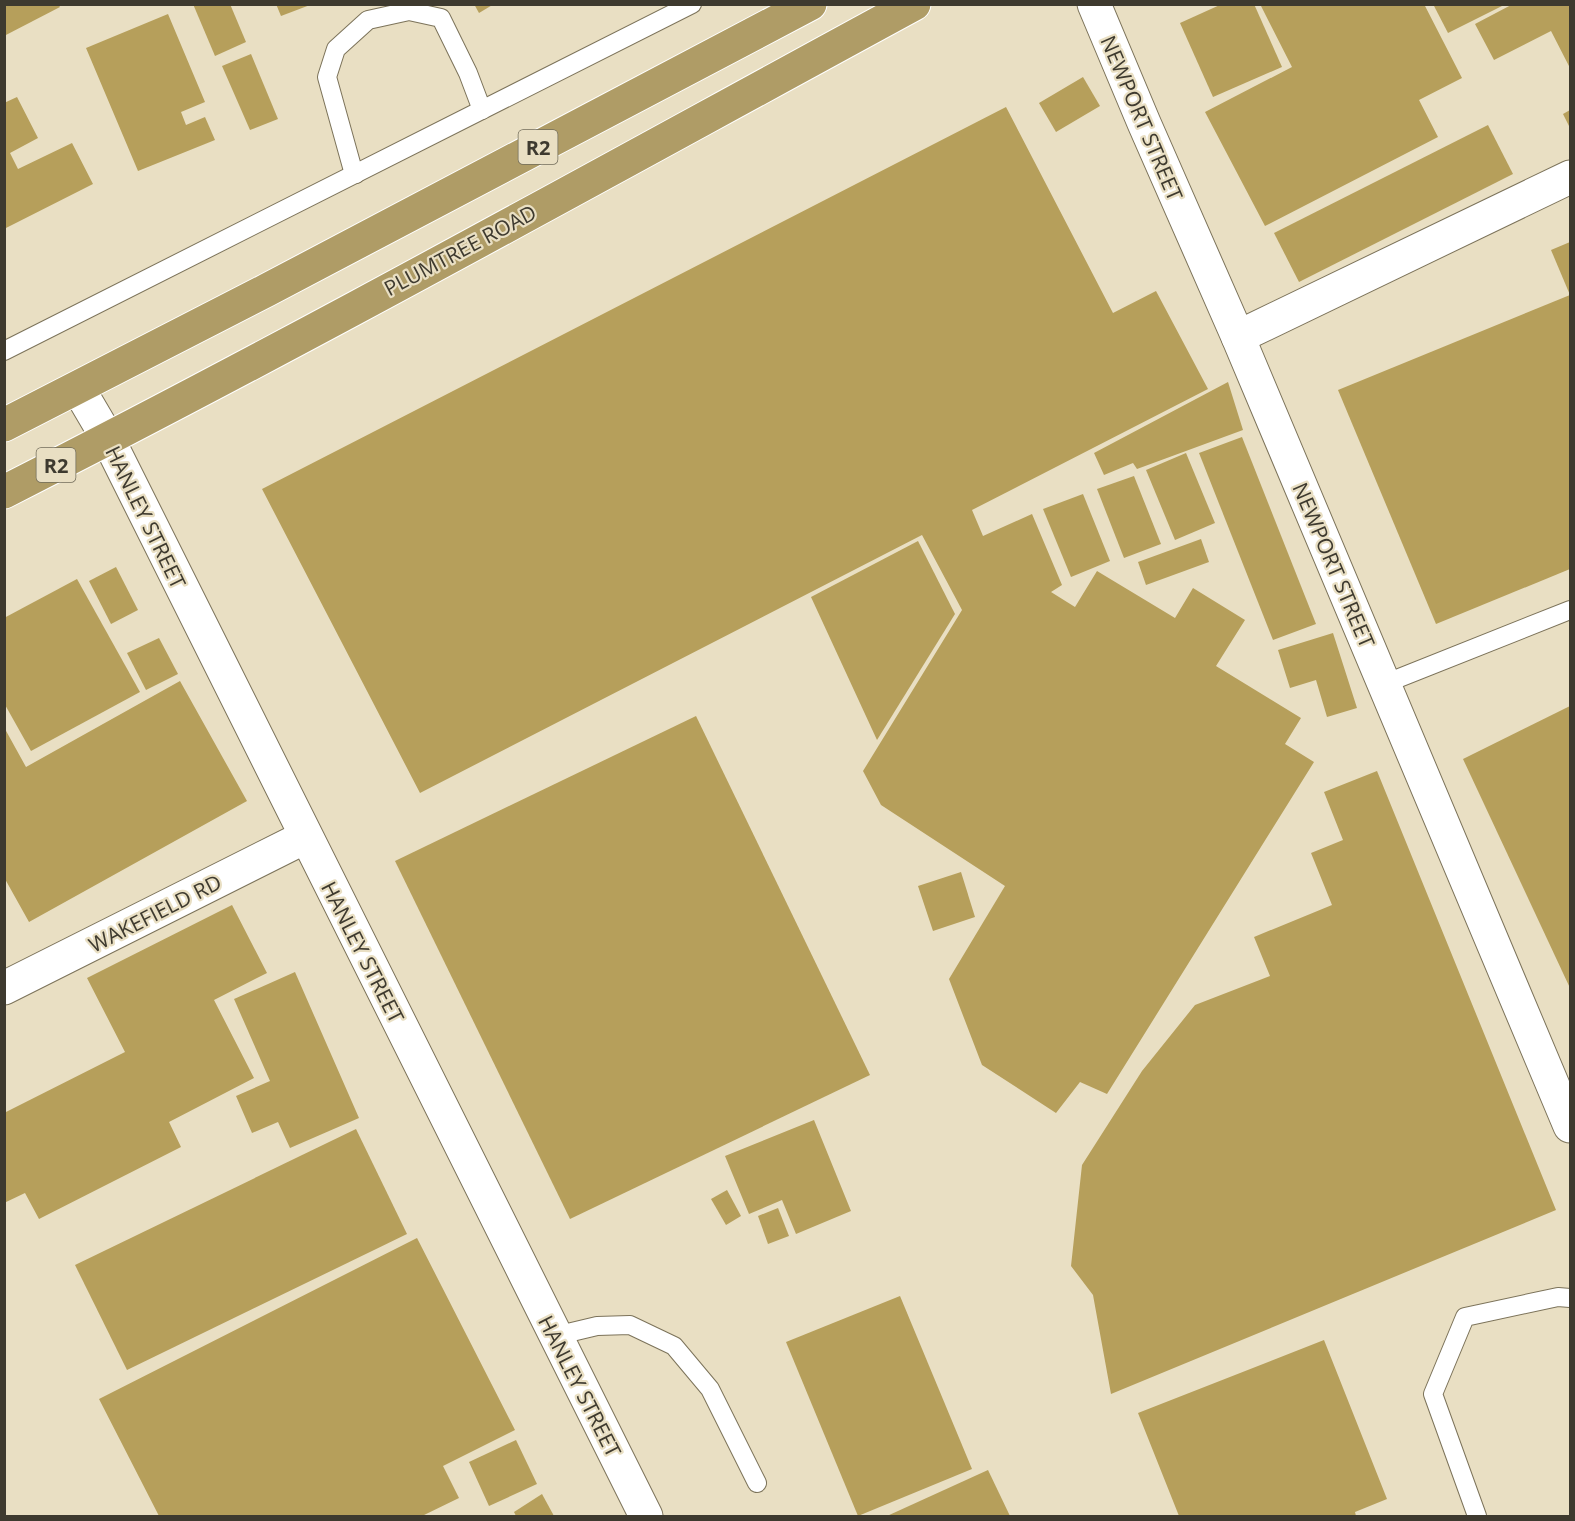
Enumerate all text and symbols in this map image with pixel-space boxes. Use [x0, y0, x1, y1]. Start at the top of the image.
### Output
street label: NEWPORT STREET [1095, 31, 1190, 205]
road number: R2 [518, 130, 558, 164]
street label: PLUMTREE ROAD [379, 198, 541, 302]
street label: HANLEY STREET [99, 441, 193, 593]
road number: R2 [36, 448, 76, 482]
street label: NEWPORT STREET [1287, 478, 1382, 652]
street label: WAKEFIELD RD [84, 868, 226, 958]
street label: HANLEY STREET [315, 876, 411, 1028]
street label: HANLEY STREET [532, 1310, 628, 1462]

